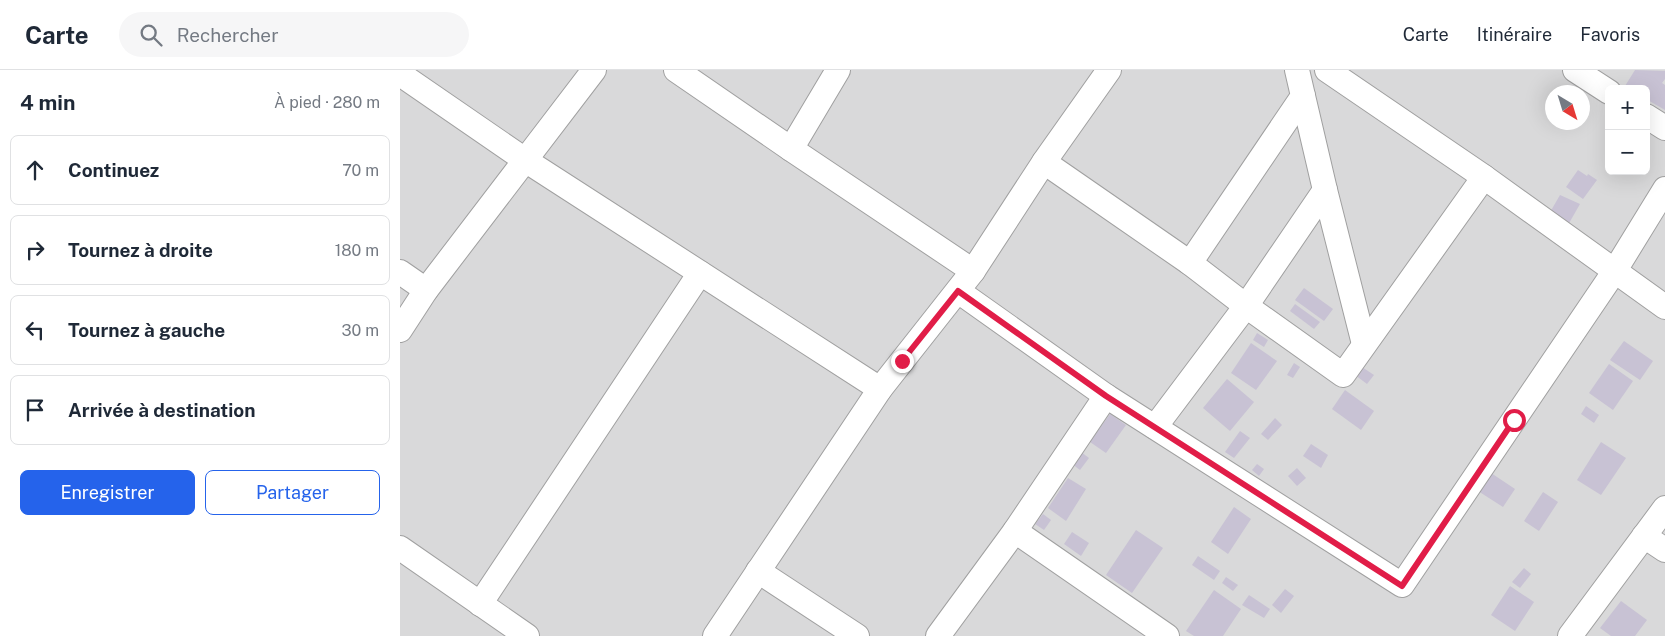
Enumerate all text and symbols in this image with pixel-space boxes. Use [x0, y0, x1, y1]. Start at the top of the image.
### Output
search box [119, 12, 469, 57]
text: Carte [25, 21, 89, 49]
icon: search [137, 21, 165, 49]
text: Rechercher [177, 24, 279, 46]
text: Carte [1403, 24, 1449, 45]
text: Itinéraire [1477, 24, 1552, 45]
text: Favoris [1580, 24, 1640, 45]
north arrow [1545, 85, 1590, 130]
map controls [1605, 85, 1650, 175]
button: + [1605, 85, 1650, 130]
text: 4 min [20, 90, 75, 115]
text: À pied · 280 m [274, 93, 380, 112]
button: − [1605, 130, 1650, 175]
icon: ahead [21, 156, 49, 184]
text: Continuez [68, 159, 159, 181]
text: 70 m [342, 161, 379, 180]
icon: right [21, 236, 49, 264]
text: Tournez à droite [68, 239, 213, 261]
text: 180 m [335, 241, 379, 260]
icon: left [21, 316, 49, 344]
text: Tournez à gauche [68, 319, 225, 341]
text: 30 m [342, 321, 379, 340]
route end [891, 350, 914, 373]
icon: arrive [21, 396, 49, 424]
text: Arrivée à destination [68, 399, 256, 421]
route start [1503, 409, 1526, 432]
button: Enregistrer [20, 470, 195, 515]
button: Partager [205, 470, 380, 515]

